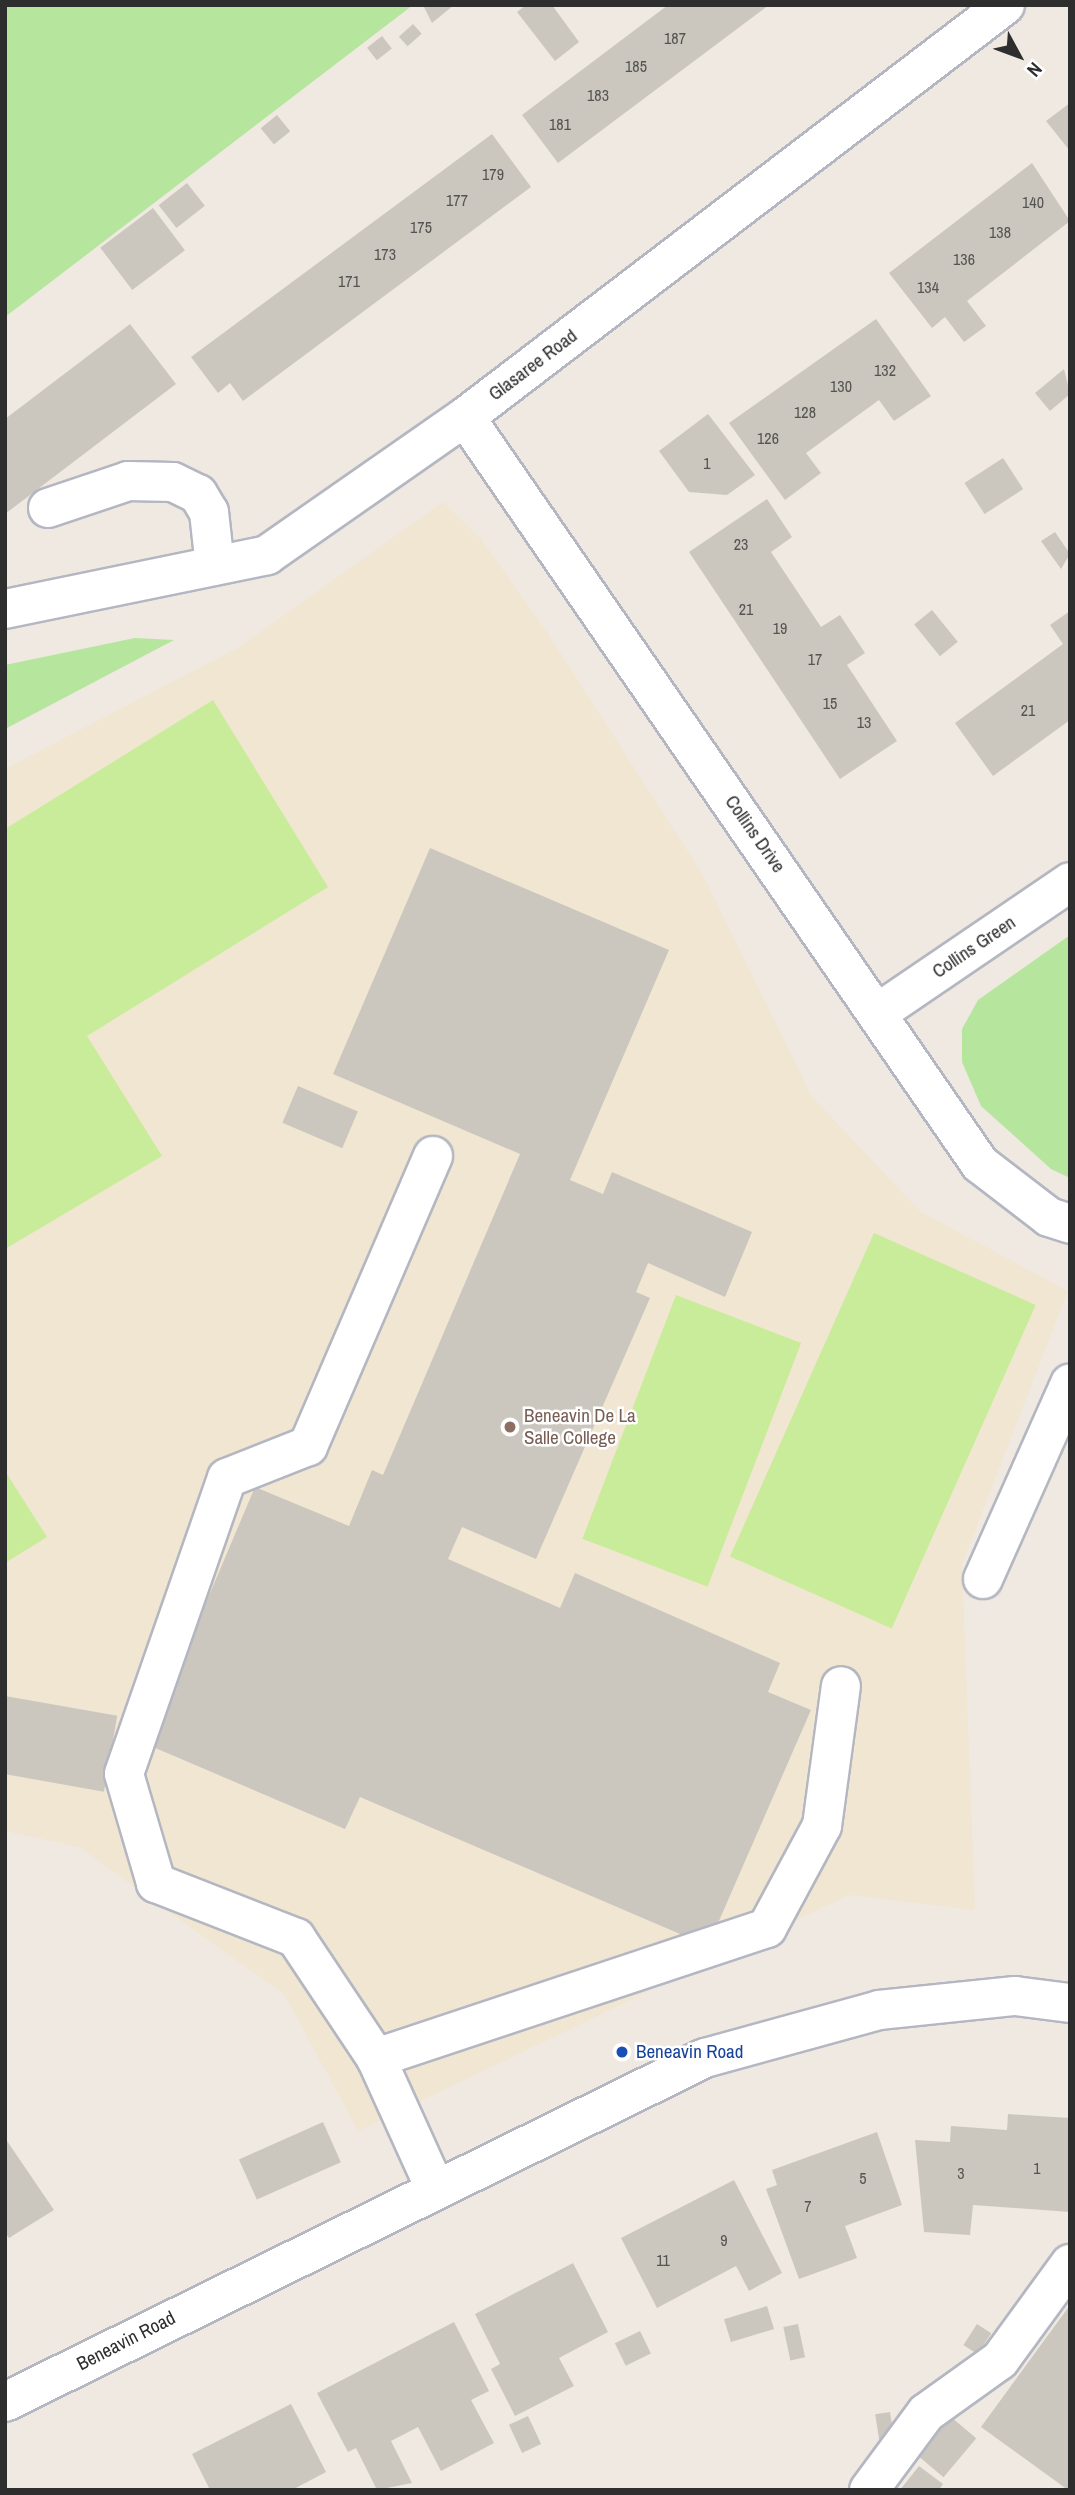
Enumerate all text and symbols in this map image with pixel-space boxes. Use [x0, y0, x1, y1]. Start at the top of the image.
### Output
north arrow [984, 21, 1054, 91]
house number: 187 [664, 28, 686, 48]
house number: 185 [625, 56, 647, 76]
text: N [1021, 57, 1048, 83]
house number: 183 [587, 85, 609, 105]
house number: 181 [549, 114, 571, 134]
house number: 179 [482, 164, 504, 184]
house number: 177 [446, 190, 468, 210]
house number: 140 [1022, 192, 1044, 212]
house number: 175 [410, 217, 432, 237]
house number: 138 [989, 222, 1011, 242]
house number: 173 [374, 244, 396, 264]
house number: 136 [953, 249, 975, 269]
house number: 171 [338, 271, 360, 291]
house number: 134 [917, 277, 939, 297]
street label: Glasaree Road [484, 324, 582, 406]
house number: 132 [874, 360, 896, 380]
house number: 130 [830, 376, 852, 396]
house number: 128 [794, 402, 816, 422]
house number: 126 [757, 428, 779, 448]
house number: 1 [703, 453, 711, 473]
house number: 23 [734, 534, 748, 554]
house number: 21 [739, 599, 753, 619]
house number: 19 [773, 618, 787, 638]
house number: 17 [808, 649, 822, 669]
house number: 15 [823, 693, 837, 713]
house number: 21 [1021, 700, 1035, 720]
house number: 13 [857, 712, 871, 732]
street label: Collins Drive [720, 791, 790, 877]
street label: Collins Green [928, 911, 1020, 983]
place label: Beneavin De La Salle College [524, 1405, 636, 1449]
marker: Beneavin De La Salle College [502, 1419, 518, 1435]
place label: Beneavin Road [636, 2041, 743, 2063]
marker: Beneavin Road [614, 2044, 630, 2060]
house number: 1 [1033, 2158, 1041, 2178]
house number: 3 [957, 2163, 965, 2183]
house number: 5 [859, 2168, 867, 2188]
house number: 7 [804, 2196, 812, 2216]
house number: 9 [720, 2230, 728, 2250]
house number: 11 [656, 2250, 670, 2270]
street label: Beneavin Road [73, 2306, 179, 2376]

